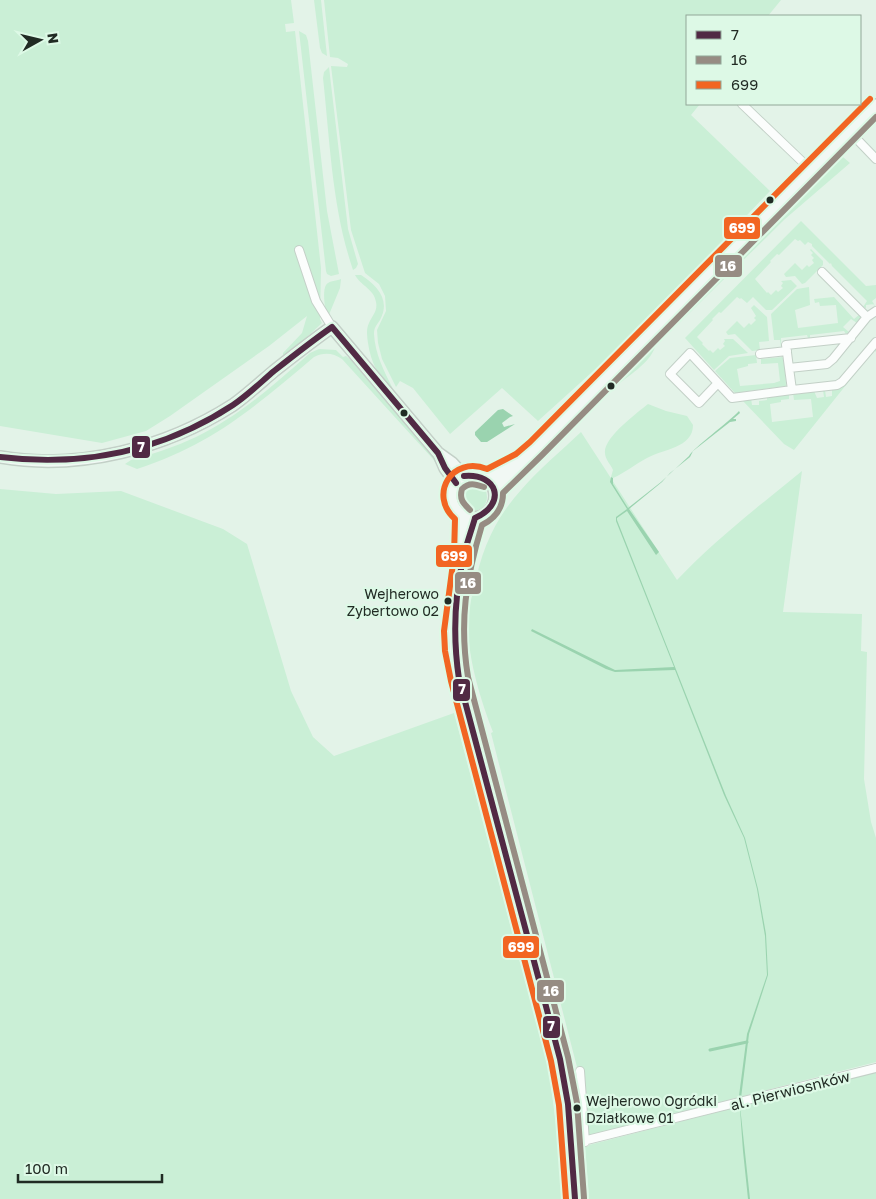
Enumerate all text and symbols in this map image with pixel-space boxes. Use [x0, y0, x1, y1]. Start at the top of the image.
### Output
north arrow [15, 15, 65, 65]
legend [686, 15, 861, 105]
text: 7 [731, 25, 739, 43]
text: N [44, 32, 63, 45]
text: 16 [731, 50, 747, 68]
text: 699 [731, 75, 758, 93]
unlabelled marker [765, 195, 775, 205]
line badge: 699 [723, 216, 761, 240]
text: 699 [729, 219, 755, 236]
line badge: 16 [714, 254, 743, 278]
text: 16 [720, 257, 736, 274]
unlabelled marker [606, 381, 616, 391]
unlabelled marker [399, 408, 409, 418]
line badge: 7 [131, 435, 151, 459]
text: 7 [137, 438, 145, 455]
line badge: 699 [435, 544, 473, 568]
text: 699 [441, 547, 467, 564]
line badge: 16 [454, 571, 482, 595]
text: 16 [460, 574, 476, 591]
place label: Wejherowo Zybertowo 02 [347, 585, 439, 619]
marker: Wejherowo Zybertowo 02 [443, 596, 453, 606]
line badge: 7 [452, 678, 471, 702]
text: 7 [458, 680, 466, 697]
line badge: 699 [502, 935, 540, 959]
text: 699 [508, 938, 534, 955]
line badge: 16 [536, 979, 565, 1003]
text: 16 [543, 982, 559, 999]
line badge: 7 [542, 1015, 561, 1039]
text: 7 [547, 1017, 555, 1034]
street label: al. Pierwiosnków [728, 1066, 852, 1114]
place label: Wejherowo Ogródki Działkowe 01 [586, 1092, 717, 1126]
marker: Wejherowo Ogródki Działkowe 01 [572, 1103, 582, 1113]
scale bar [18, 1152, 161, 1184]
text: 100 m [25, 1159, 68, 1177]

